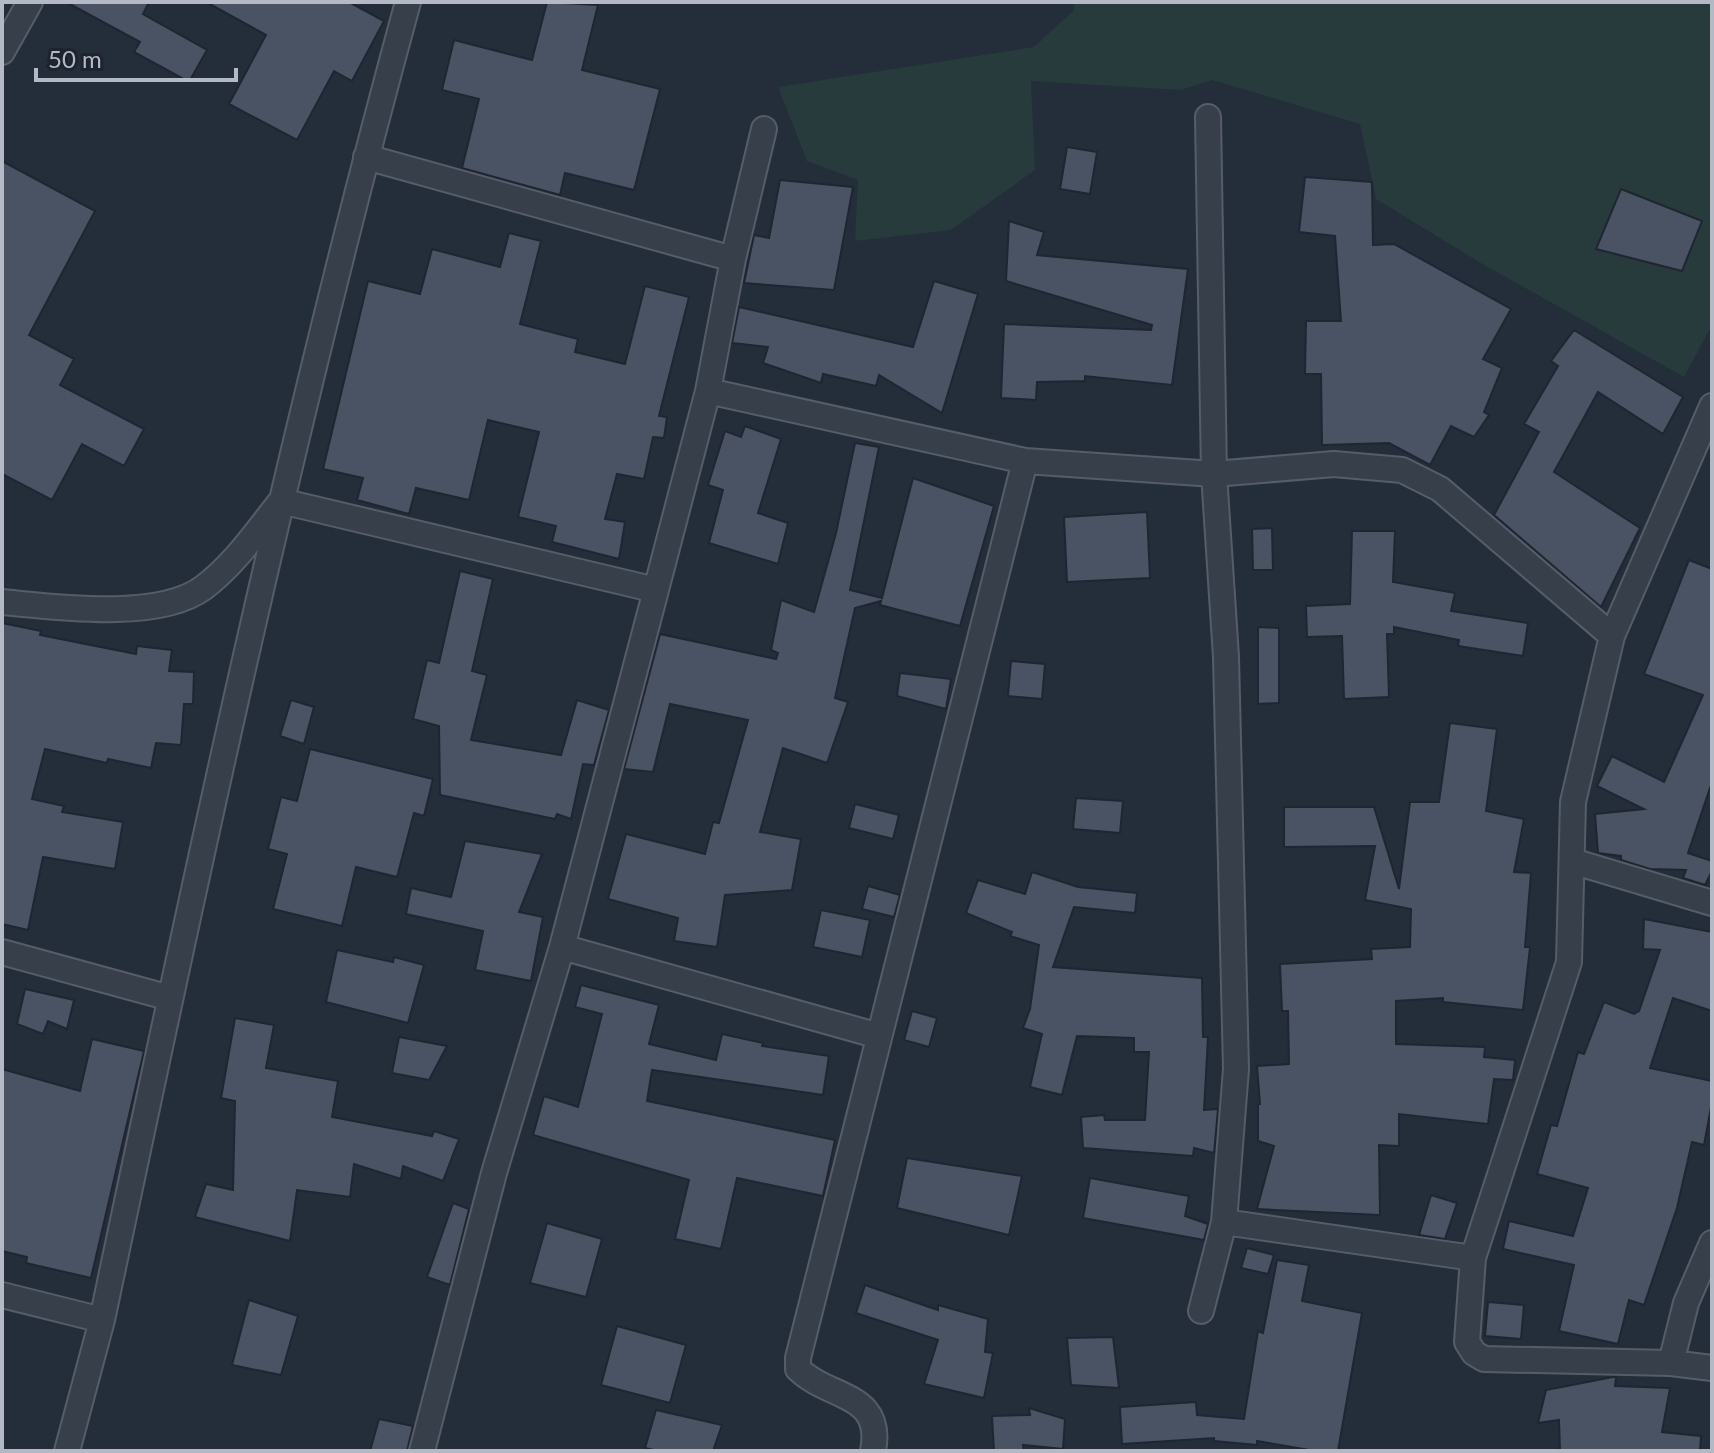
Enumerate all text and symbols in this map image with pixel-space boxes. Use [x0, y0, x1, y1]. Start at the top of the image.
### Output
scale bar [36, 32, 236, 82]
text: 50 m [48, 44, 102, 73]

